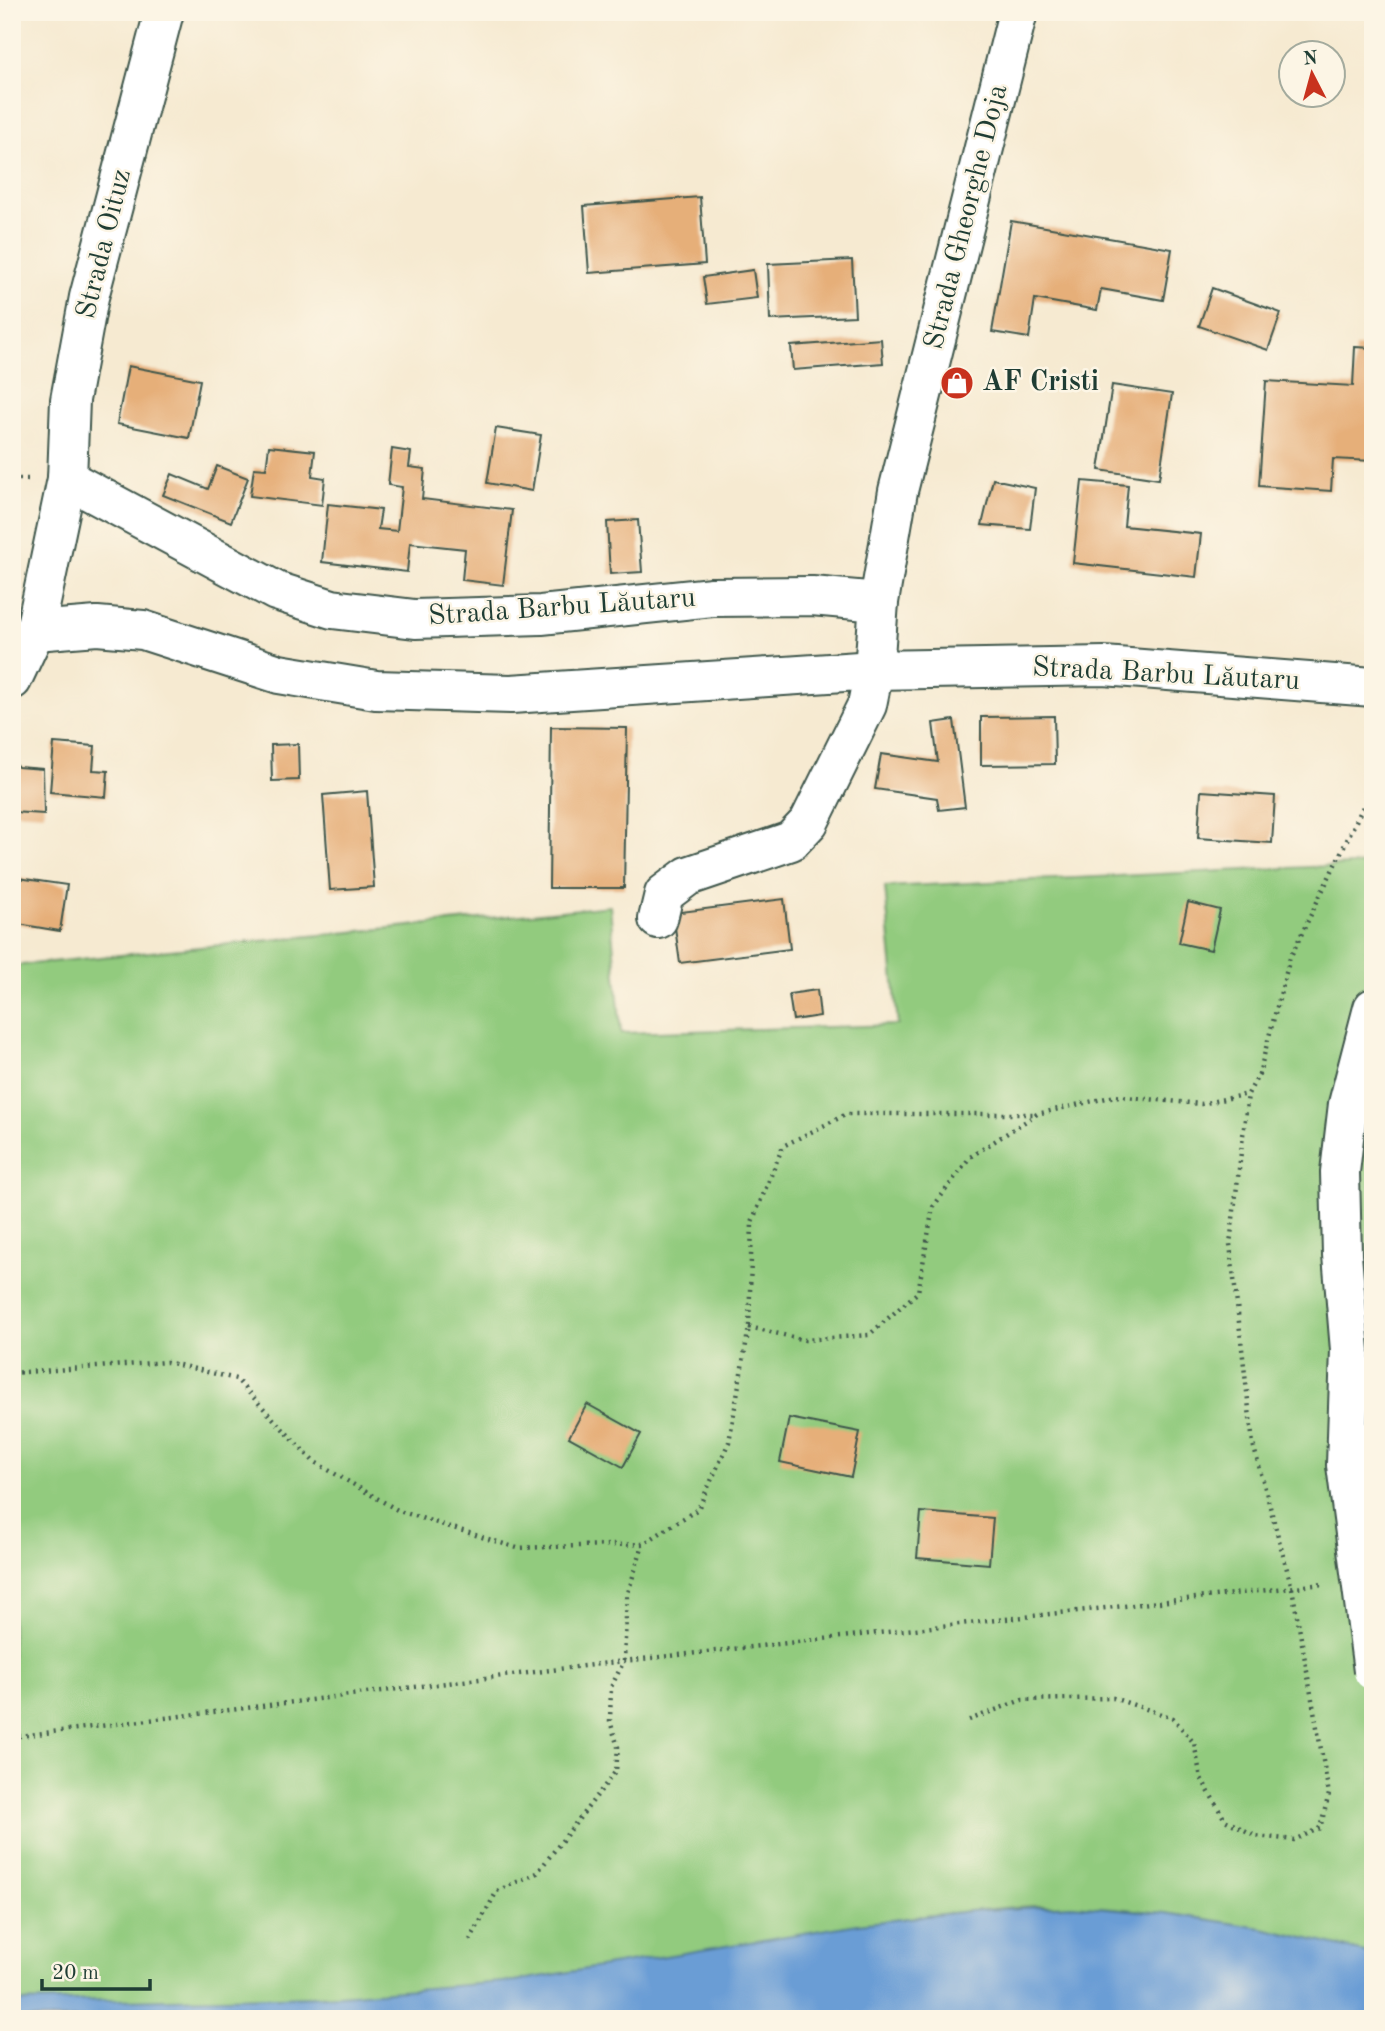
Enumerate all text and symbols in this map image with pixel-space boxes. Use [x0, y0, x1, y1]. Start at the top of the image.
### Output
north arrow [1276, 38, 1346, 108]
text: N [1302, 49, 1319, 70]
street label: Strada Gheorghe Doja [921, 81, 1014, 352]
street label: Strada Oituz [73, 166, 137, 322]
shop icon: AF Cristi [938, 364, 976, 402]
place label: AF Cristi [982, 369, 1099, 397]
street label: Strada Barbu Lăutaru [427, 585, 697, 631]
street label: Strada Barbu Lăutaru [1031, 654, 1301, 696]
scale bar [42, 1947, 150, 1991]
text: 20 m [52, 1963, 99, 1984]

